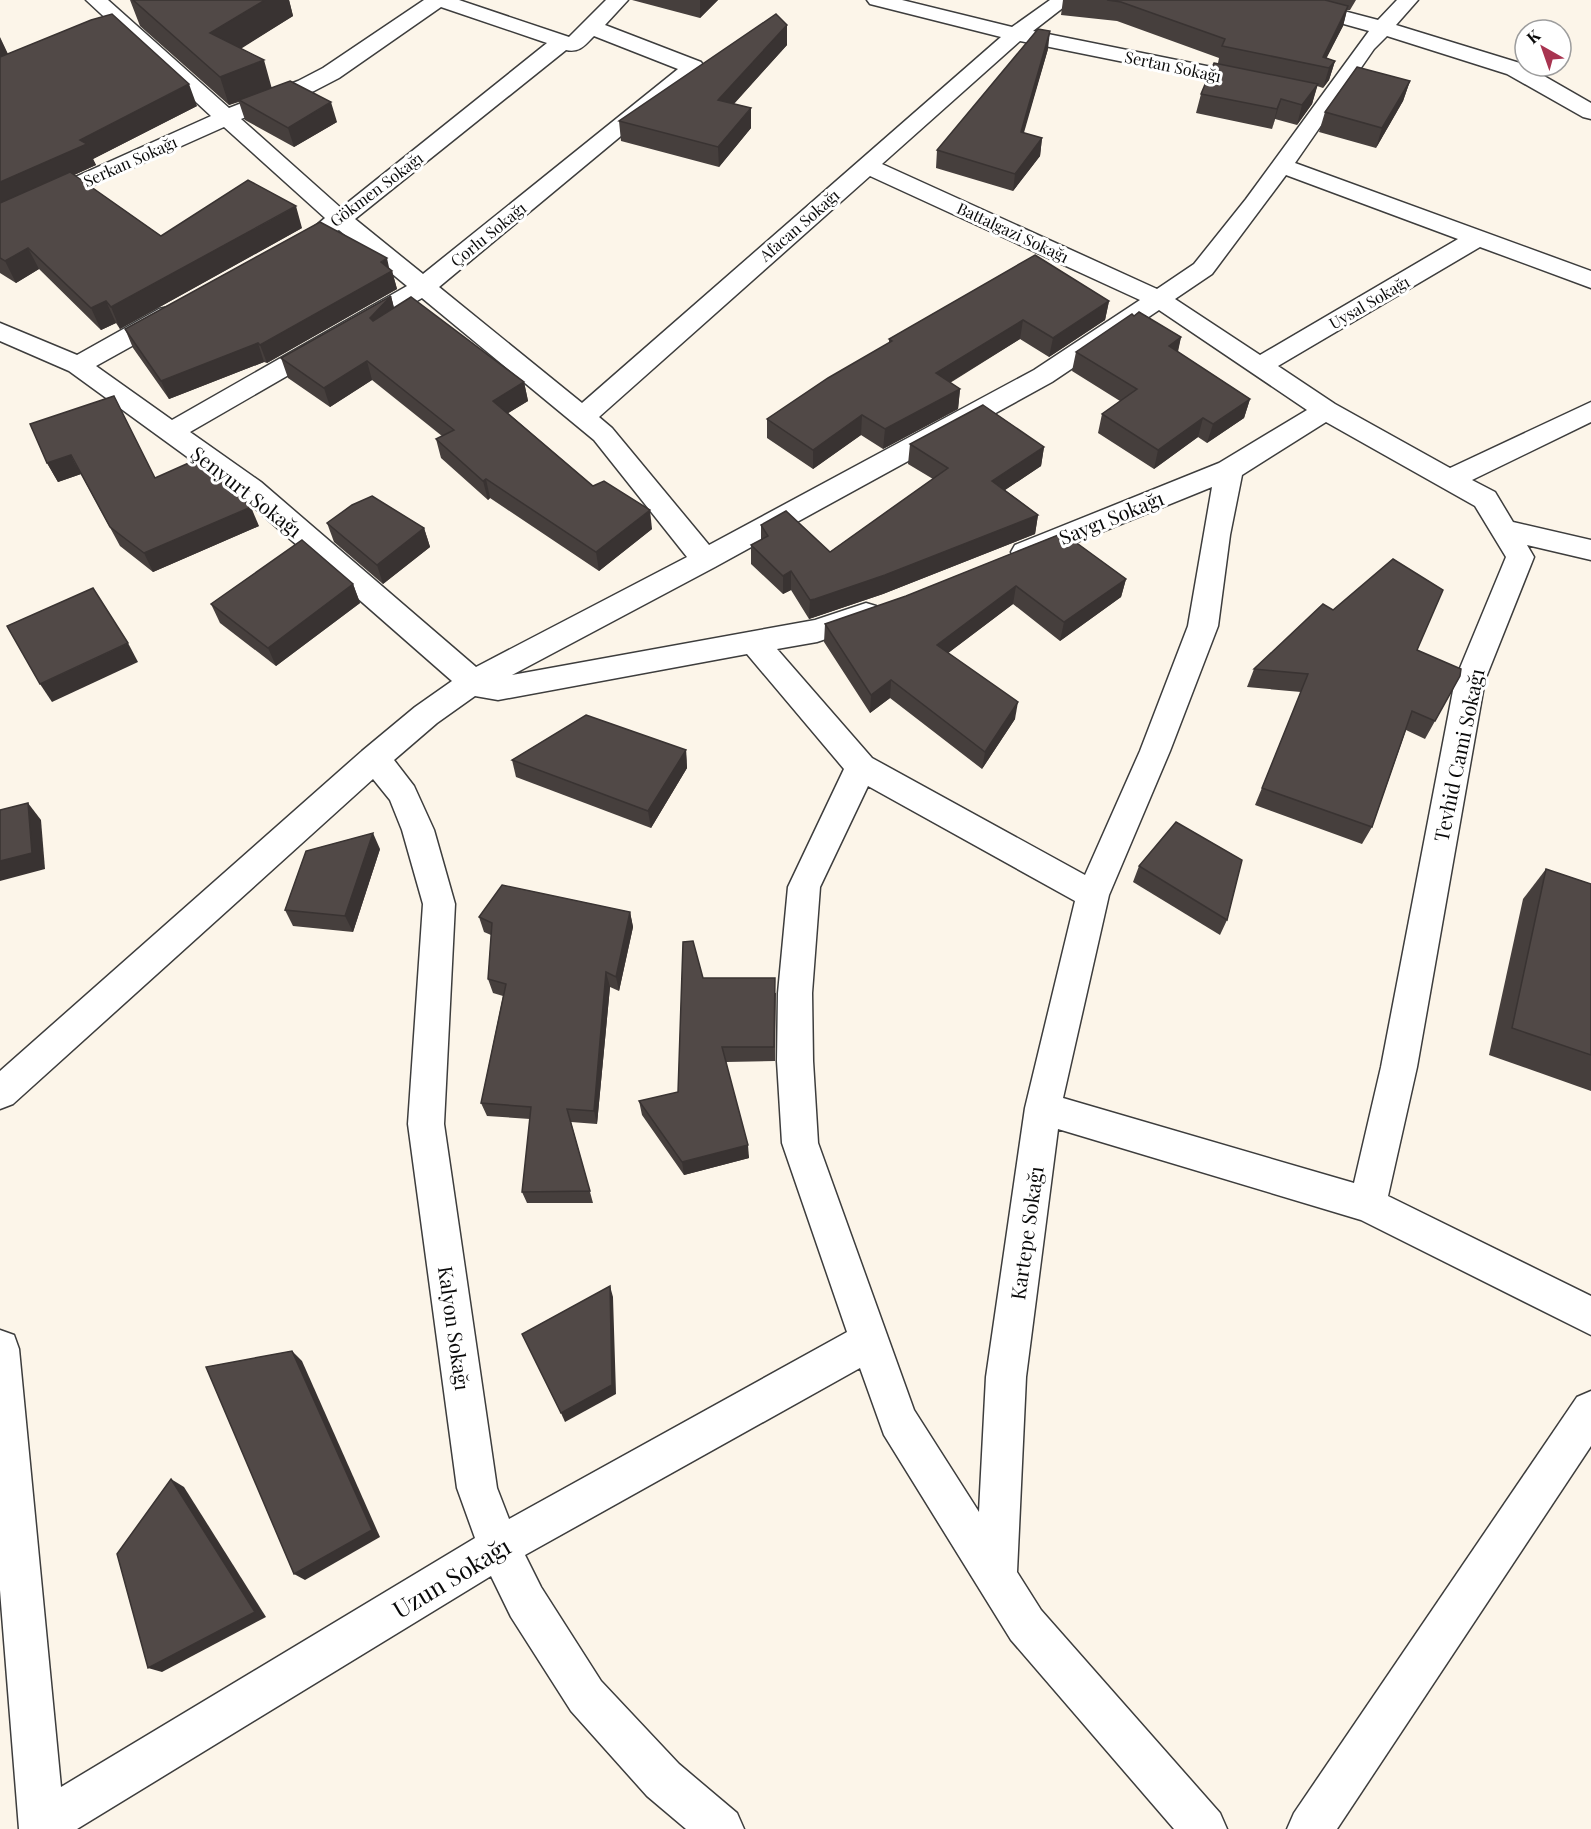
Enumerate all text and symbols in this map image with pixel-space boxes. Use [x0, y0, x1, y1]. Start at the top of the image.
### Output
north arrow [1513, 18, 1573, 78]
text: K [1522, 24, 1545, 48]
street label: Sertan Sokağı [1123, 46, 1223, 87]
street label: Serkan Sokağı [80, 131, 181, 191]
street label: Gökmen Sokağı [325, 147, 427, 231]
street label: Afacan Sokağı [754, 184, 844, 266]
street label: Çorlu Sokağı [446, 197, 530, 271]
street label: Battalgazi Sokağı [954, 197, 1072, 267]
street label: Uysal Sokağı [1325, 270, 1413, 333]
street label: Şenyurt Sokağı [186, 439, 308, 543]
street label: Saygı Sokağı [1055, 484, 1167, 550]
street label: Tevhid Cami Sokağı [1426, 666, 1490, 844]
street label: Kartepe Sokağı [1003, 1164, 1049, 1302]
street label: Kalyon Sokağı [433, 1264, 477, 1392]
street label: Uzun Sokağı [386, 1529, 516, 1625]

